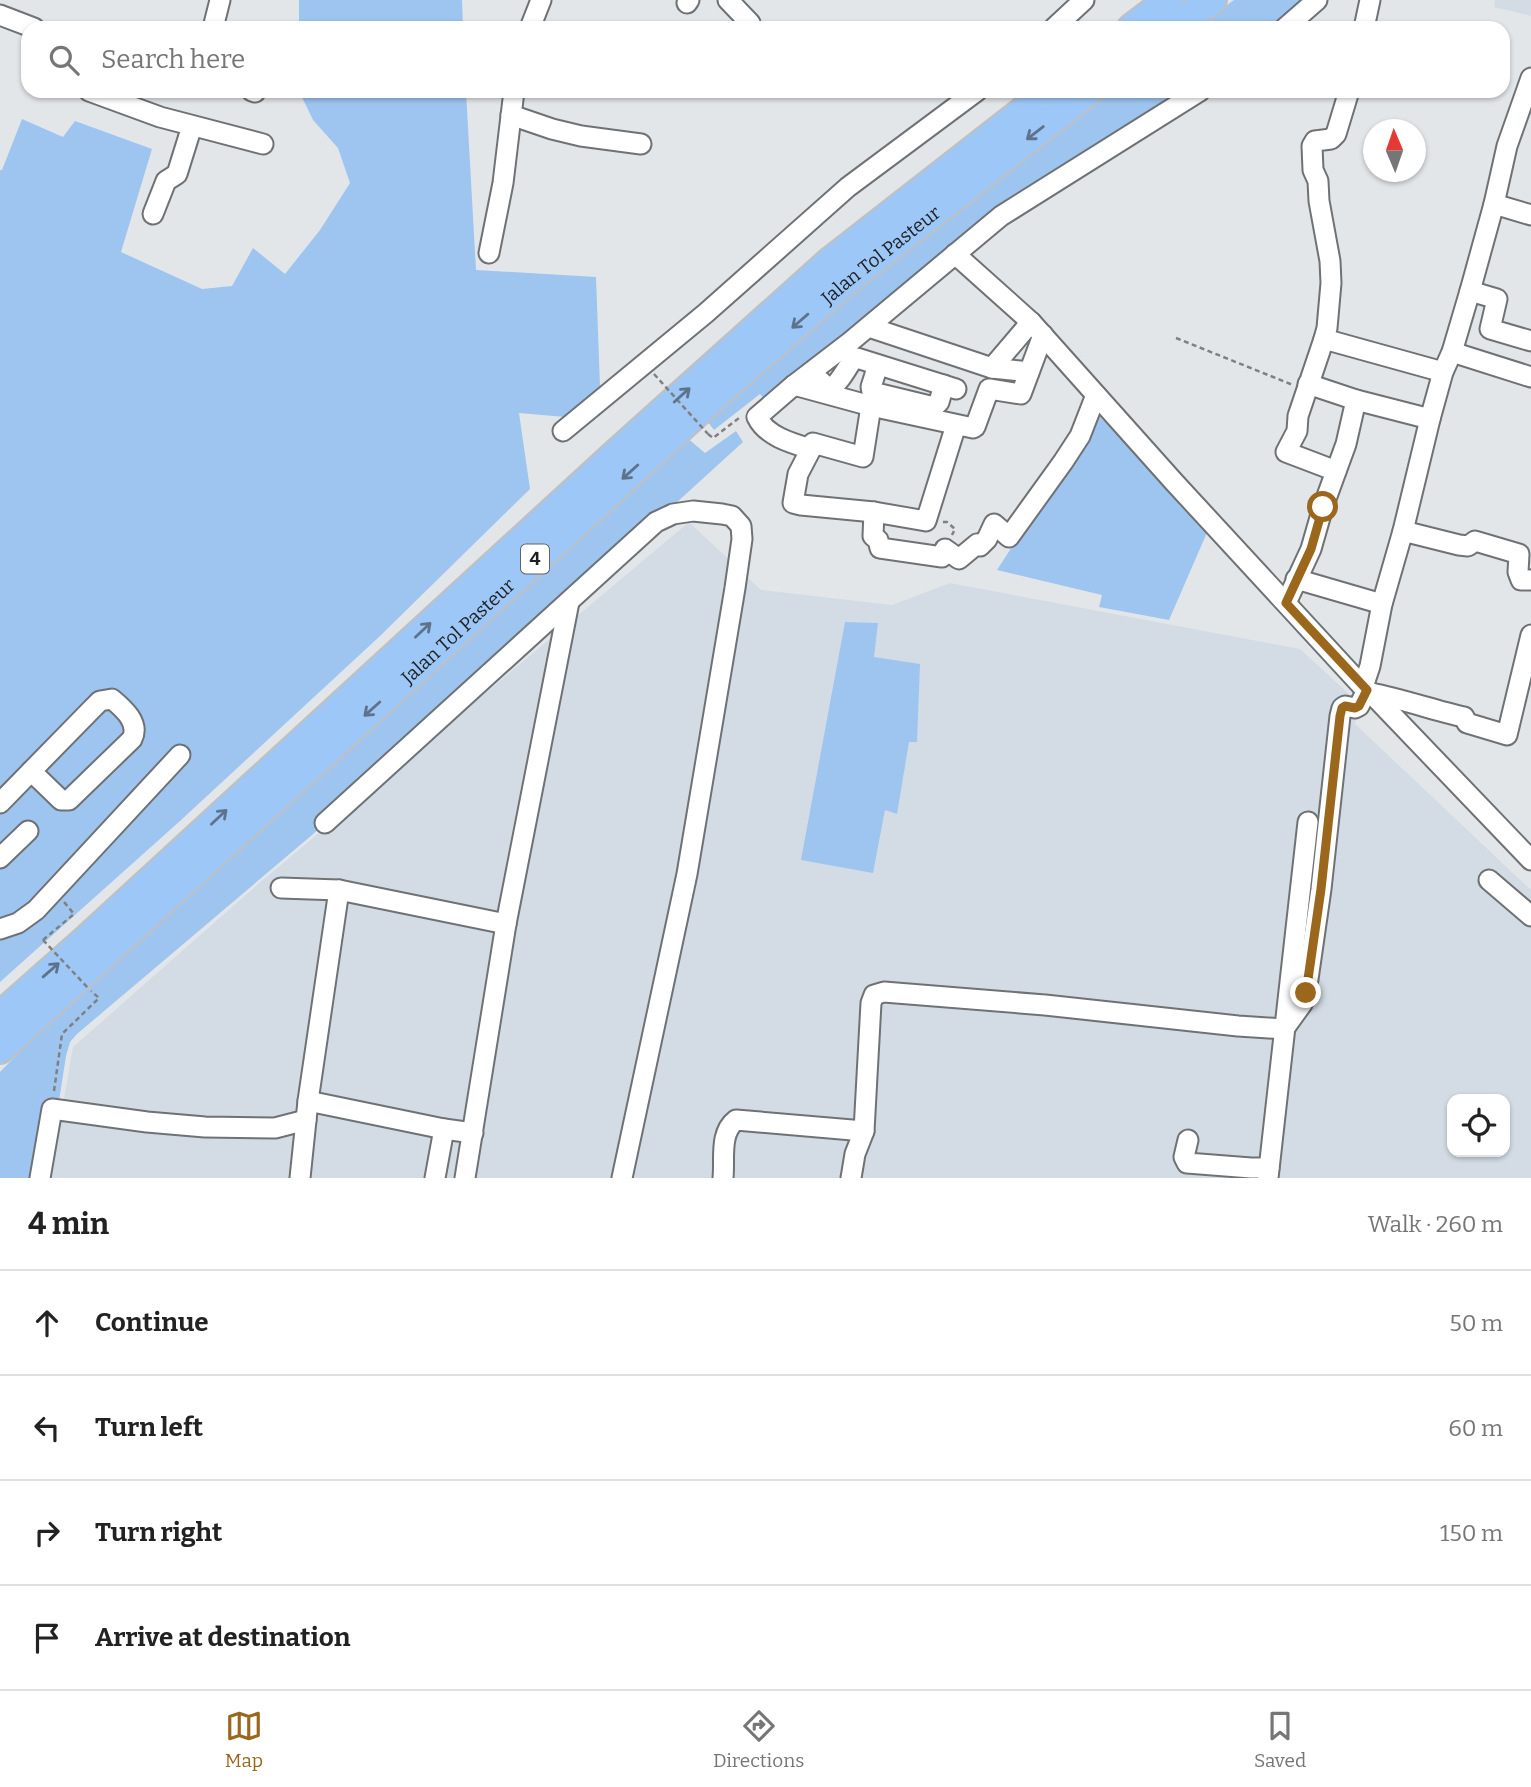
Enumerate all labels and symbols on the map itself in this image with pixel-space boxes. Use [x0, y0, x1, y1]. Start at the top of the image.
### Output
north arrow [1363, 119, 1426, 182]
one-way arrow [1026, 125, 1044, 140]
street label: Jalan Tol Pasteur [816, 200, 946, 310]
one-way arrow [791, 313, 809, 329]
one-way arrow [673, 386, 690, 403]
one-way arrow [622, 464, 639, 481]
route start [1307, 491, 1338, 522]
road number: 4 [521, 544, 549, 574]
street label: Jalan Tol Pasteur [396, 573, 520, 690]
one-way arrow [414, 622, 431, 639]
one-way arrow [364, 700, 381, 717]
one-way arrow [210, 809, 227, 826]
one-way arrow [42, 962, 60, 978]
route end [1290, 977, 1321, 1008]

